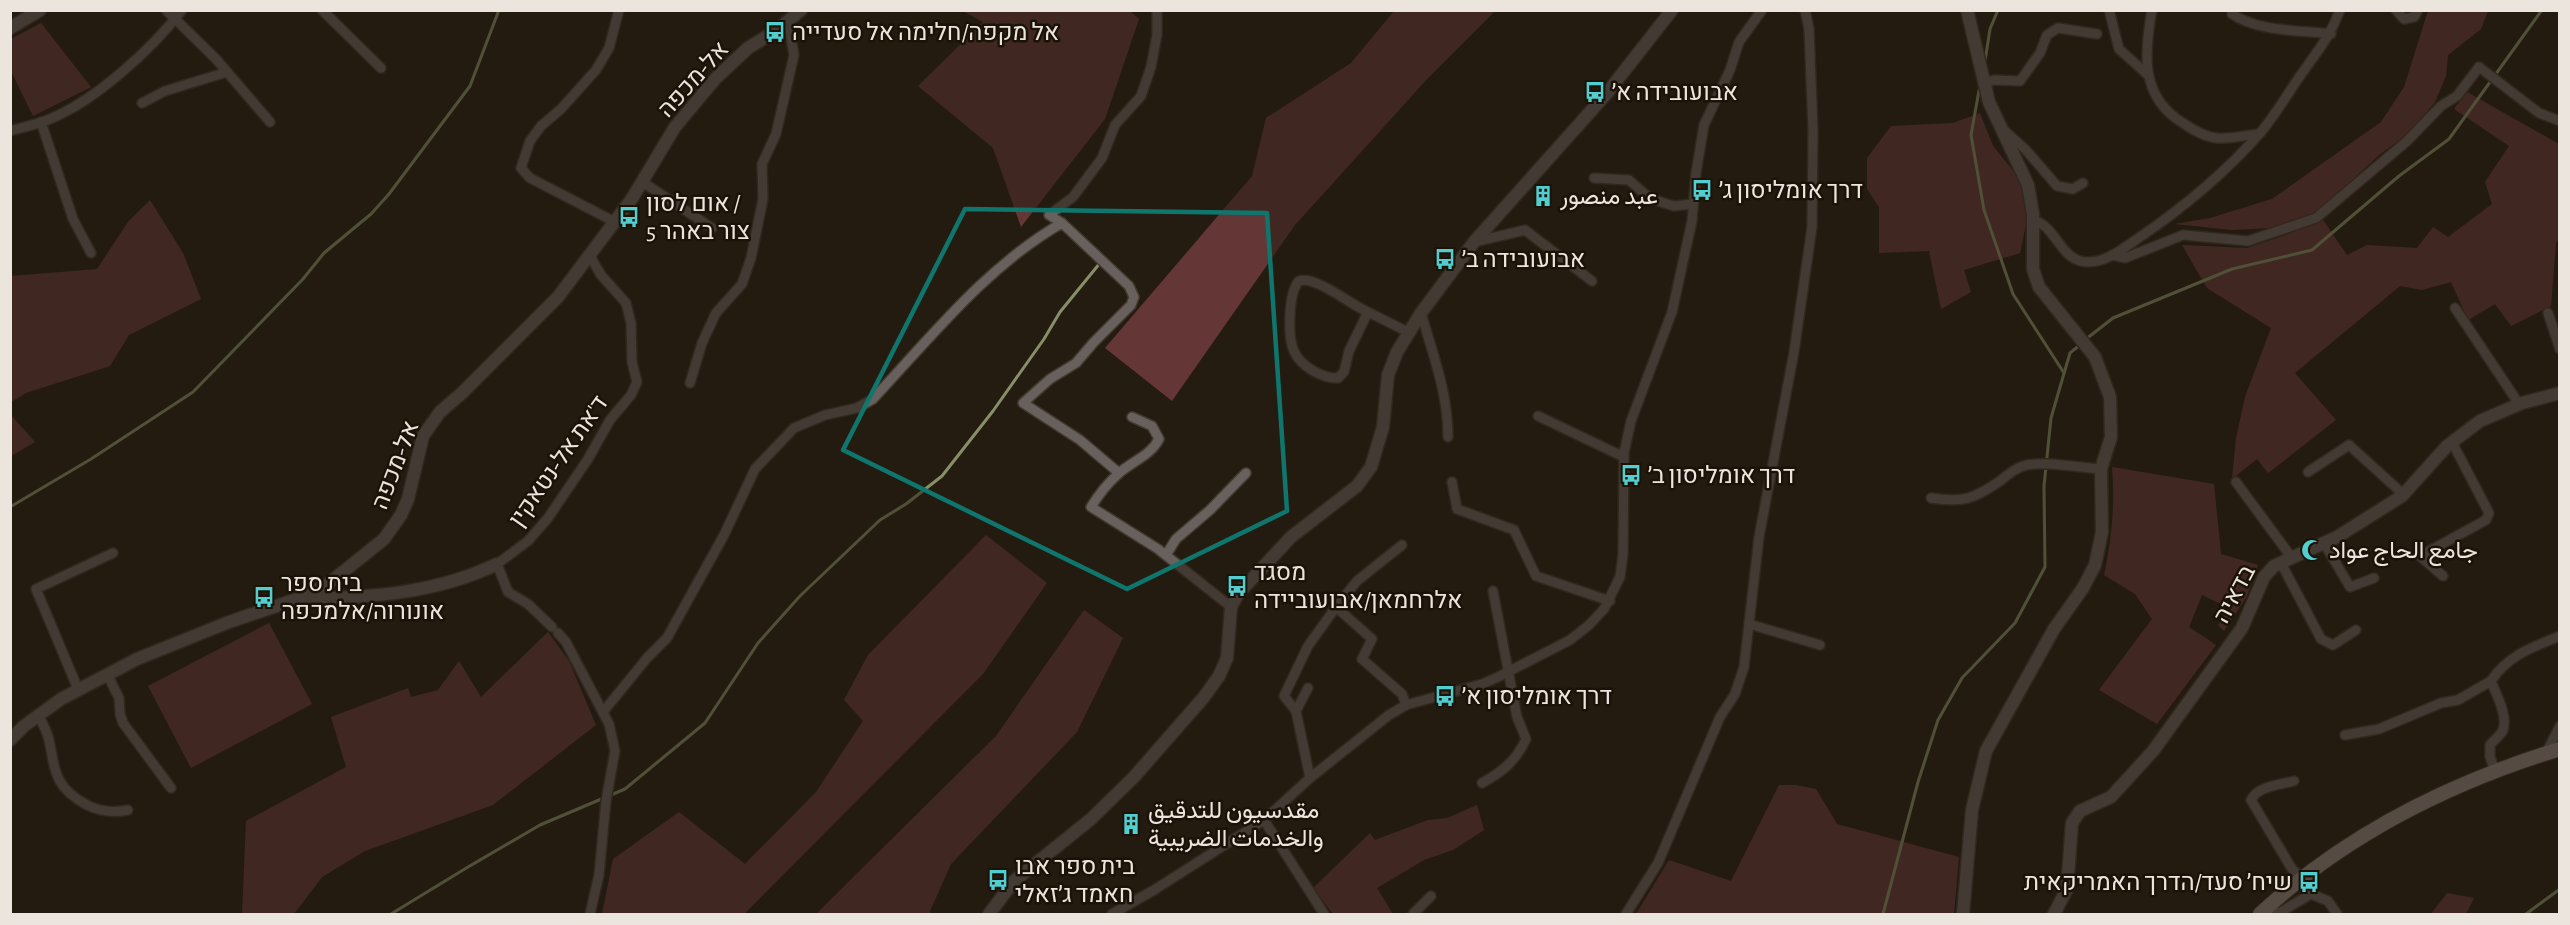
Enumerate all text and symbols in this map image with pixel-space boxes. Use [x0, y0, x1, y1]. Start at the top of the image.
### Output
bus stop icon: אל מקפה/חלימה אל סעדייה [763, 20, 787, 44]
place label: אל מקפה/חלימה אל סעדייה [792, 21, 1059, 45]
street label: אל-מכפה [654, 37, 734, 122]
bus stop icon: אבועובידה א׳ [1583, 80, 1607, 104]
place label: אבועובידה א׳ [1612, 81, 1738, 105]
bus stop icon: דרך אומליסון ג׳ [1690, 178, 1714, 202]
place label: דרך אומליסון ג׳ [1719, 179, 1863, 203]
building icon: عبد منصور [1531, 184, 1555, 208]
place label: عبد منصور [1559, 185, 1658, 211]
place label: אום לסון / צור באהר 5 [646, 192, 750, 244]
bus stop icon: אום לסון / צור באהר 5 [617, 205, 641, 229]
bus stop icon: אבועובידה ב׳ [1433, 247, 1457, 271]
place label: אבועובידה ב׳ [1462, 248, 1585, 272]
street label: ד'את אל-נטאקין [505, 392, 613, 531]
street label: אל-מכפה [368, 418, 424, 513]
bus stop icon: דרך אומליסון ב׳ [1619, 463, 1643, 487]
place label: דרך אומליסון ב׳ [1648, 464, 1795, 488]
mosque icon: جامع الحاج عواد [2300, 538, 2324, 562]
place label: جامع الحاج عواد [2329, 539, 2478, 567]
place label: מסגד אלרחמאן/אבועוביידה [1254, 561, 1462, 613]
street label: בדאיה [2210, 561, 2260, 627]
place label: בית ספר אונורוה/אלמכפה [281, 572, 444, 624]
bus stop icon: מסגד אלרחמאן/אבועוביידה [1225, 574, 1249, 598]
bus stop icon: בית ספר אונורוה/אלמכפה [252, 585, 276, 609]
bus stop icon: דרך אומליסון א׳ [1433, 684, 1457, 708]
place label: דרך אומליסון א׳ [1462, 685, 1612, 709]
place label: مقدسيون للتدقيق والخدمات الضريبية [1148, 799, 1324, 853]
building icon: مقدسيون للتدقيق والخدمات الضريبية [1119, 812, 1143, 836]
place label: בית ספר אבו חאמד ג׳זאלי [1015, 855, 1135, 907]
bus stop icon: בית ספר אבו חאמד ג׳זאלי [986, 868, 1010, 892]
bus stop icon: שיח׳ סעד/הדרך האמריקאית [2297, 870, 2321, 894]
place label: שיח׳ סעד/הדרך האמריקאית [2024, 871, 2292, 895]

